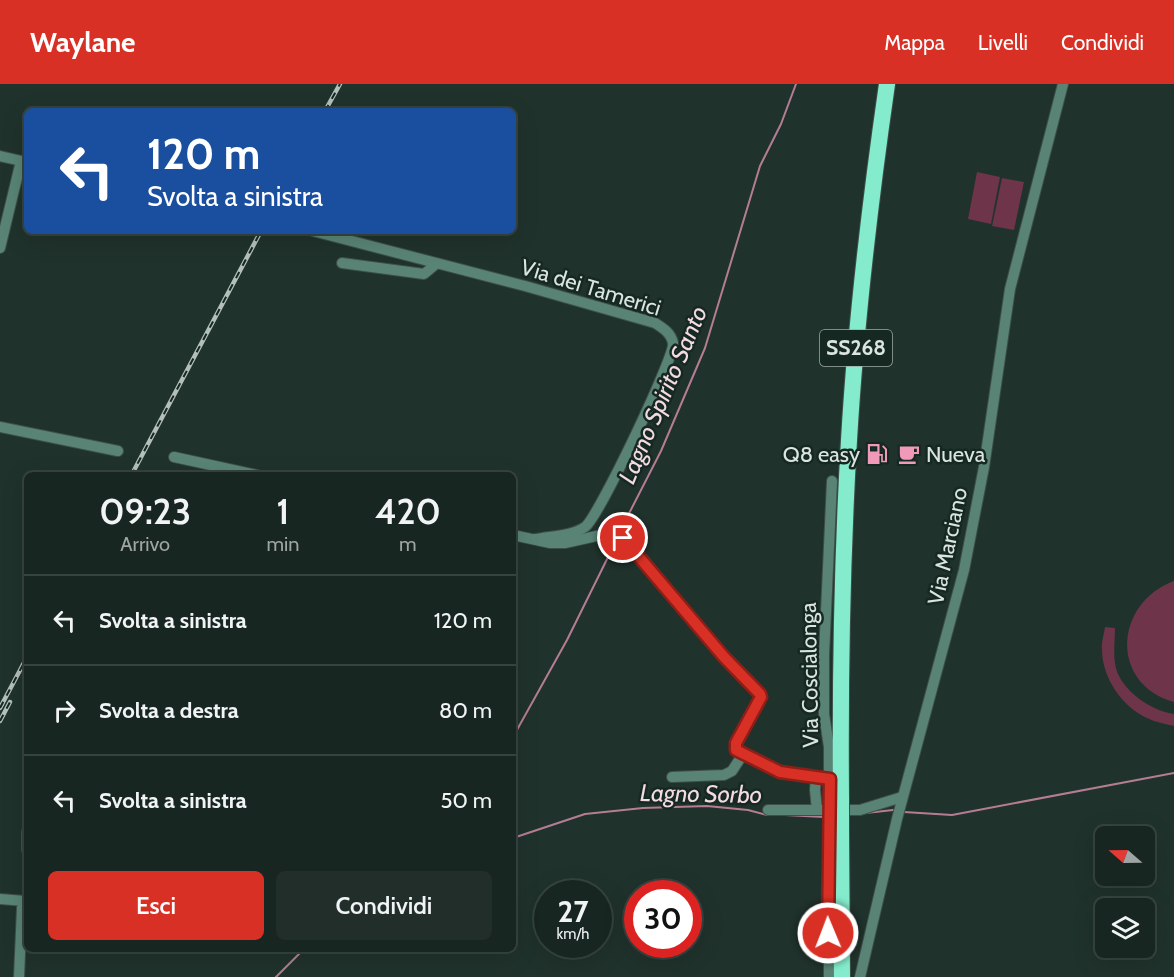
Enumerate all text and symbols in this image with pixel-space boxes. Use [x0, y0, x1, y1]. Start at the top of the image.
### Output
text: Waylane [30, 25, 136, 59]
text: Mappa [884, 30, 945, 55]
text: Livelli [978, 30, 1028, 55]
text: Condividi [1061, 30, 1144, 55]
text: 120 m [147, 128, 260, 180]
icon: left [48, 132, 126, 210]
text: Svolta a sinistra [147, 180, 323, 213]
street label: Via dei Tamerici [517, 253, 664, 322]
water label: Lagno Spirito Santo [612, 302, 713, 488]
road number: SS268 [820, 330, 892, 366]
place label: Q8 easy [783, 441, 860, 468]
place label: Nueva [926, 441, 986, 468]
fuel station icon: Q8 easy [865, 442, 889, 466]
cafe icon: Nueva [897, 442, 921, 466]
street label: Via Marciano [922, 485, 973, 607]
text: 09:23 [99, 489, 191, 533]
text: 1 [277, 489, 289, 533]
text: 420 [375, 489, 441, 533]
pin [597, 512, 648, 563]
icon: arrive [606, 521, 639, 554]
text: Arrivo [120, 532, 170, 556]
text: min [266, 532, 299, 556]
text: m [399, 532, 416, 556]
street label: Via Coscialonga [795, 602, 824, 748]
icon: left [48, 604, 81, 637]
text: Svolta a sinistra [99, 607, 247, 634]
text: 120 m [434, 607, 492, 634]
icon: right [48, 694, 81, 727]
text: Svolta a destra [99, 697, 239, 724]
text: 80 m [439, 697, 492, 724]
water label: Lagno Sorbo [640, 778, 762, 809]
icon: left [48, 784, 81, 817]
text: Svolta a sinistra [99, 787, 247, 814]
text: 50 m [440, 787, 492, 814]
north arrow [1095, 826, 1155, 886]
map controls [1095, 826, 1155, 958]
button: Esci [48, 871, 264, 940]
button: Condividi [276, 871, 492, 940]
speed limit sign: 30 [624, 880, 702, 958]
text: 27 [557, 893, 589, 930]
button: layers [1095, 898, 1155, 958]
position arrow [796, 901, 860, 965]
text: km/h [557, 925, 589, 943]

